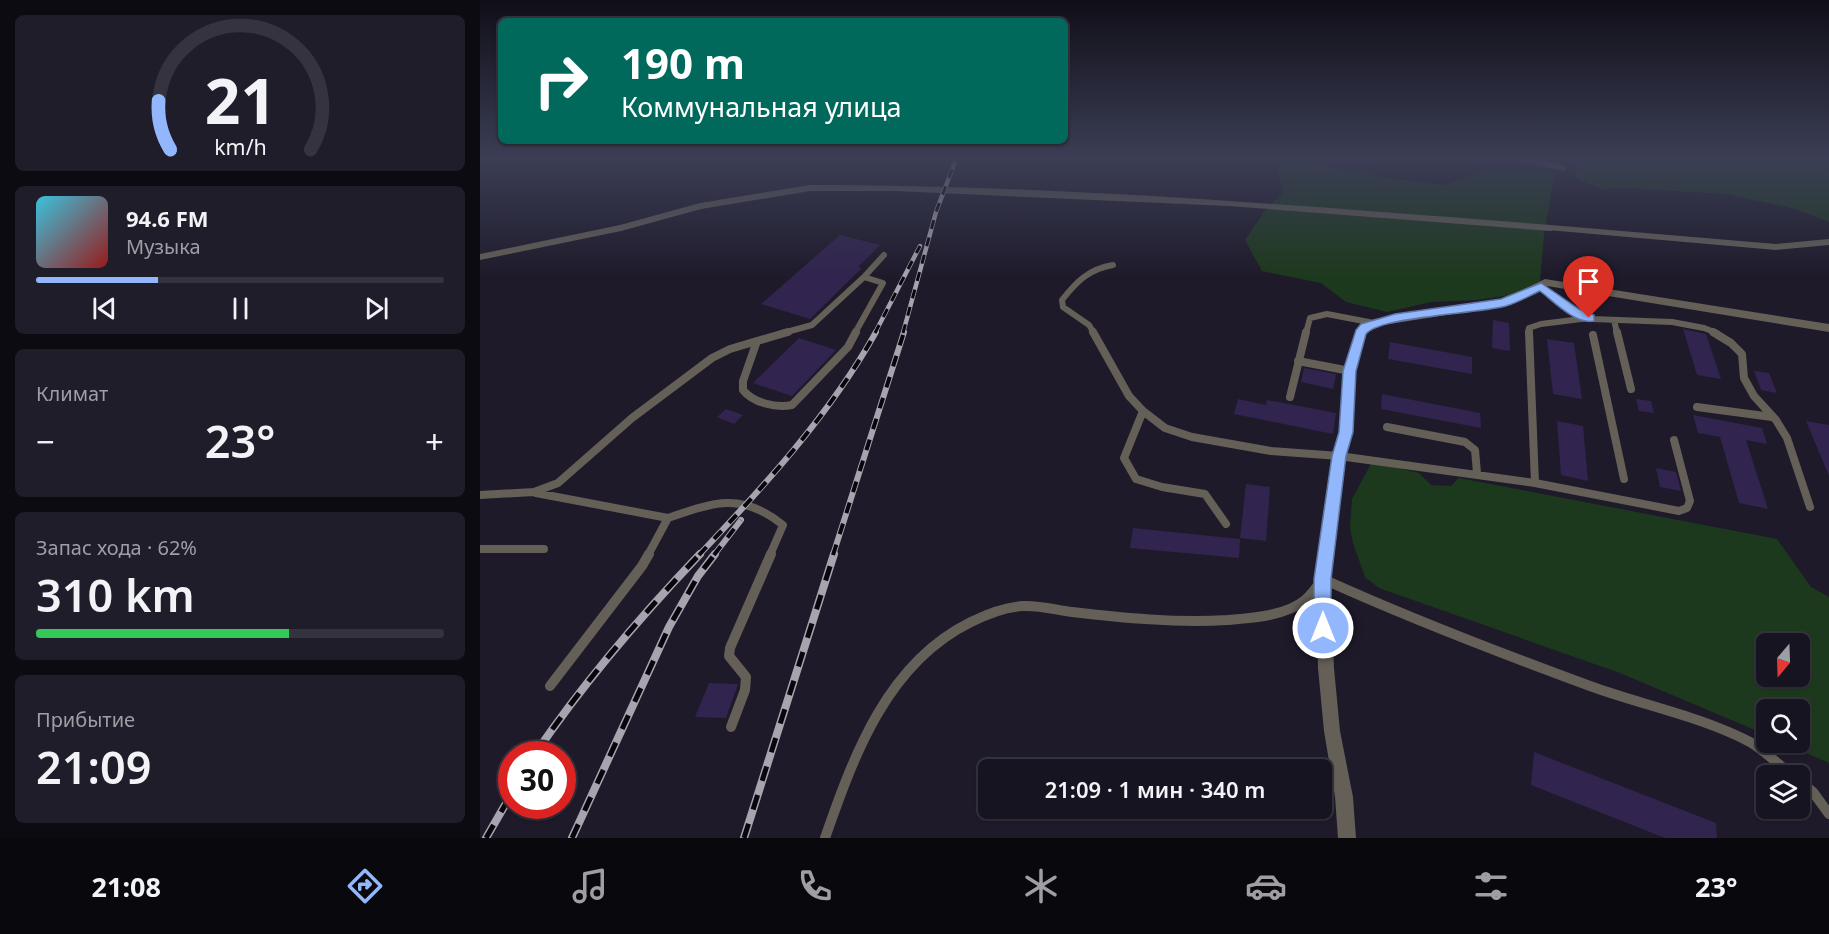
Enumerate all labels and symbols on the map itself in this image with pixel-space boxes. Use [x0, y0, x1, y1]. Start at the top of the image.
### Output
pin [1563, 256, 1614, 318]
position arrow [1291, 596, 1355, 660]
north arrow [1756, 633, 1810, 687]
speed limit sign: 30 [498, 741, 576, 819]

